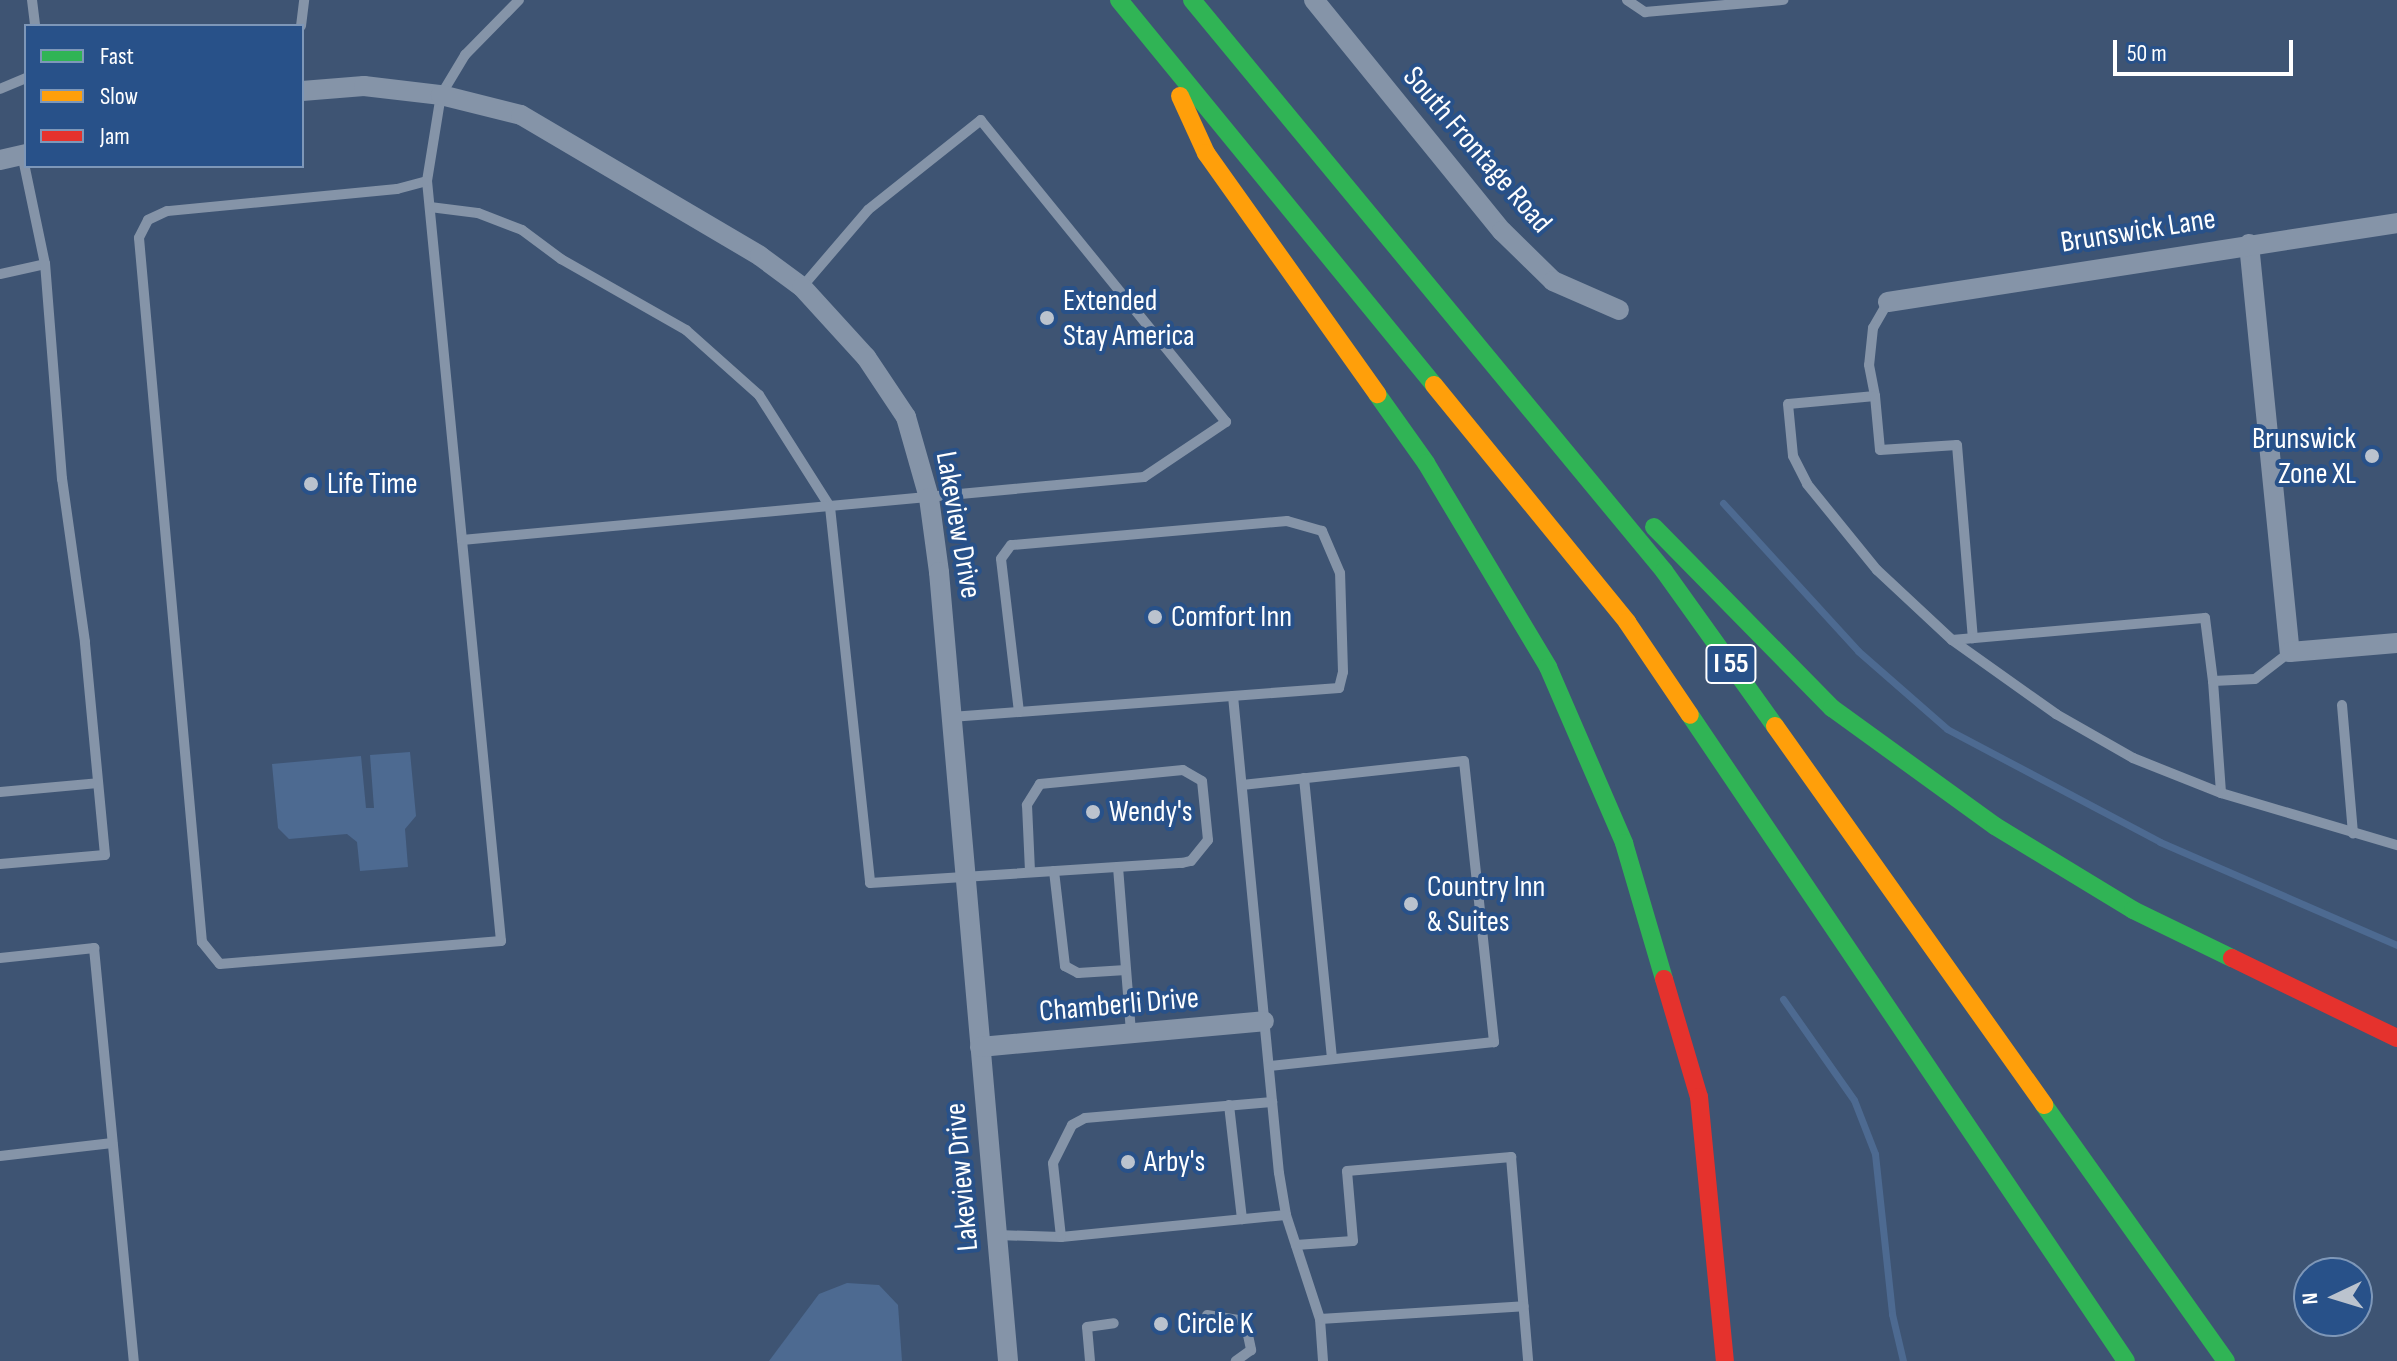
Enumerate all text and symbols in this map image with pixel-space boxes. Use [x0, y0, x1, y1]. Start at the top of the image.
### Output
legend [24, 24, 304, 168]
scale bar [2117, 24, 2297, 74]
text: 50 m [2127, 39, 2167, 68]
text: Fast [100, 42, 134, 71]
street label: South Frontage Road [1395, 59, 1559, 241]
text: Slow [100, 82, 138, 111]
text: Jam [100, 122, 130, 151]
street label: Brunswick Lane [2058, 201, 2218, 261]
place label: Extended Stay America [1063, 283, 1195, 354]
marker: Extended Stay America [1038, 309, 1056, 327]
place label: Brunswick Zone XL [2252, 421, 2356, 492]
marker: Brunswick Zone XL [2363, 447, 2381, 465]
street label: Lakeview Drive [927, 449, 989, 601]
place label: Life Time [327, 466, 418, 502]
marker: Life Time [302, 475, 320, 493]
place label: Comfort Inn [1171, 599, 1292, 635]
marker: Comfort Inn [1146, 608, 1164, 626]
road number: I 55 [1705, 640, 1757, 688]
place label: Wendy's [1109, 794, 1192, 830]
marker: Wendy's [1084, 803, 1102, 821]
place label: Country Inn & Suites [1427, 869, 1545, 940]
marker: Country Inn & Suites [1402, 895, 1420, 913]
street label: Chamberli Drive [1038, 980, 1200, 1030]
street label: Lakeview Drive [938, 1101, 986, 1253]
place label: Arby's [1144, 1144, 1205, 1180]
marker: Arby's [1119, 1153, 1137, 1171]
north arrow [2293, 1257, 2373, 1337]
text: N [2297, 1292, 2324, 1305]
place label: Circle K [1177, 1306, 1253, 1342]
marker: Circle K [1152, 1315, 1170, 1333]

